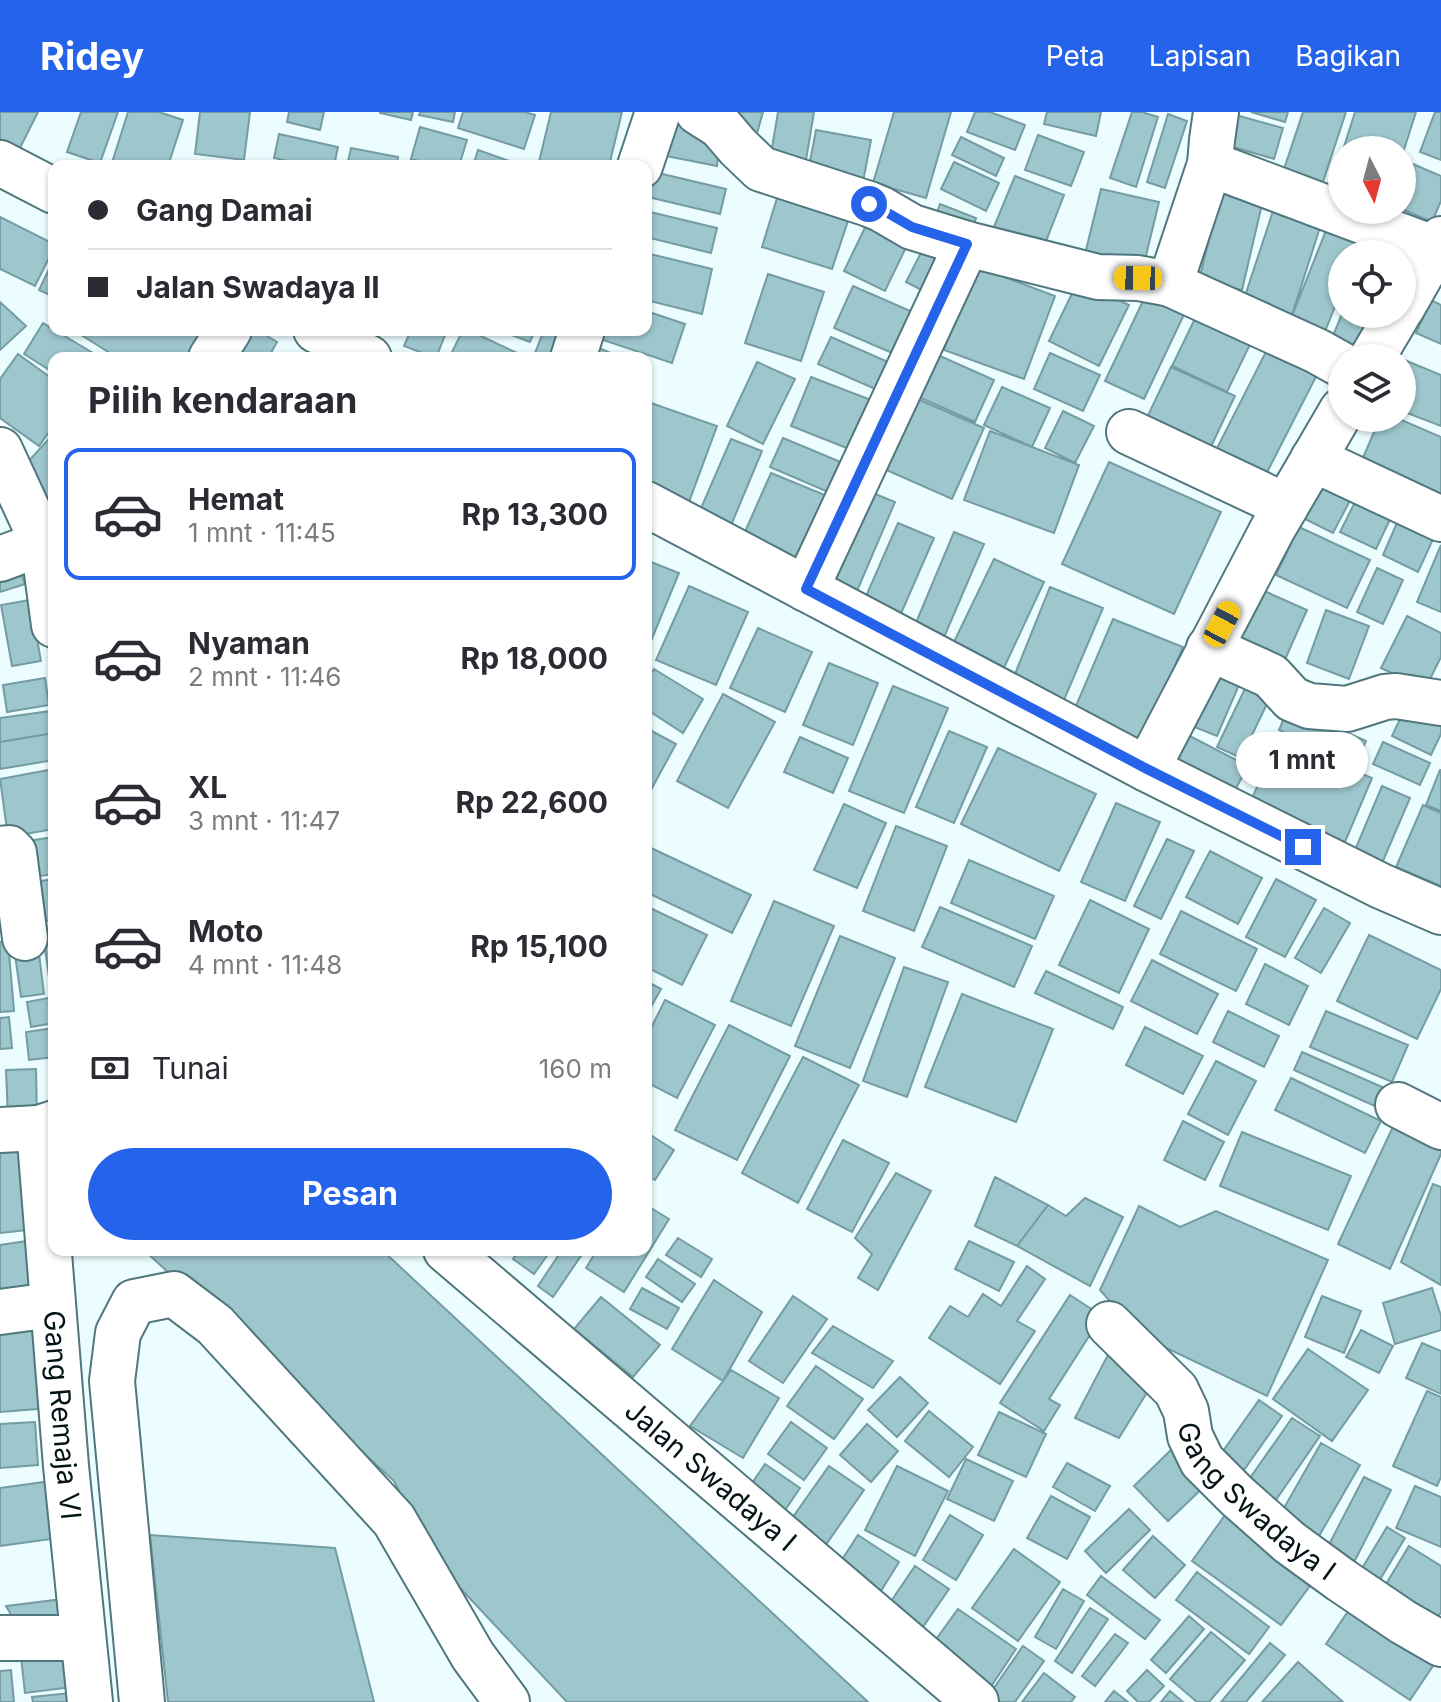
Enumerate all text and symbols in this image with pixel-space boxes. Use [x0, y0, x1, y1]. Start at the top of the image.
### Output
text: Ridey [40, 33, 144, 79]
text: Peta [1046, 39, 1105, 73]
text: Lapisan [1149, 39, 1251, 73]
text: Bagikan [1295, 39, 1401, 73]
north arrow [1328, 136, 1416, 224]
map controls [1328, 136, 1416, 432]
route start [851, 186, 887, 222]
text: Gang Damai [136, 192, 313, 228]
button: locate [1328, 240, 1416, 328]
car [1114, 266, 1162, 290]
text: Jalan Swadaya II [136, 269, 380, 305]
button: layers [1328, 344, 1416, 432]
text: Pilih kendaraan [88, 378, 357, 422]
icon: car [92, 478, 164, 550]
text: Hemat [188, 481, 284, 517]
text: Rp 13,300 [461, 496, 608, 532]
text: 1 mnt · 11:45 [188, 517, 336, 548]
car [1200, 597, 1244, 651]
icon: car [92, 622, 164, 694]
text: Nyaman [188, 625, 310, 661]
text: Rp 18,000 [461, 640, 608, 676]
text: 2 mnt · 11:46 [188, 661, 342, 692]
callout: 1 mnt [1237, 731, 1369, 787]
text: 1 mnt [1269, 744, 1335, 775]
icon: car [92, 766, 164, 838]
text: XL [188, 769, 227, 805]
text: Rp 22,600 [455, 784, 608, 820]
text: 3 mnt · 11:47 [188, 805, 340, 836]
route end [1285, 829, 1321, 865]
icon: car [92, 910, 164, 982]
text: Moto [188, 913, 263, 949]
text: Rp 15,100 [470, 928, 608, 964]
text: 4 mnt · 11:48 [188, 949, 342, 980]
icon: cash [88, 1046, 132, 1090]
text: Tunai [152, 1050, 229, 1086]
text: 160 m [539, 1053, 612, 1084]
button: Pesan [88, 1148, 612, 1240]
street label: Gang Remaja VI [37, 1309, 88, 1521]
street label: Jalan Swadaya I [618, 1393, 803, 1558]
street label: Gang Swadaya I [1171, 1420, 1342, 1587]

